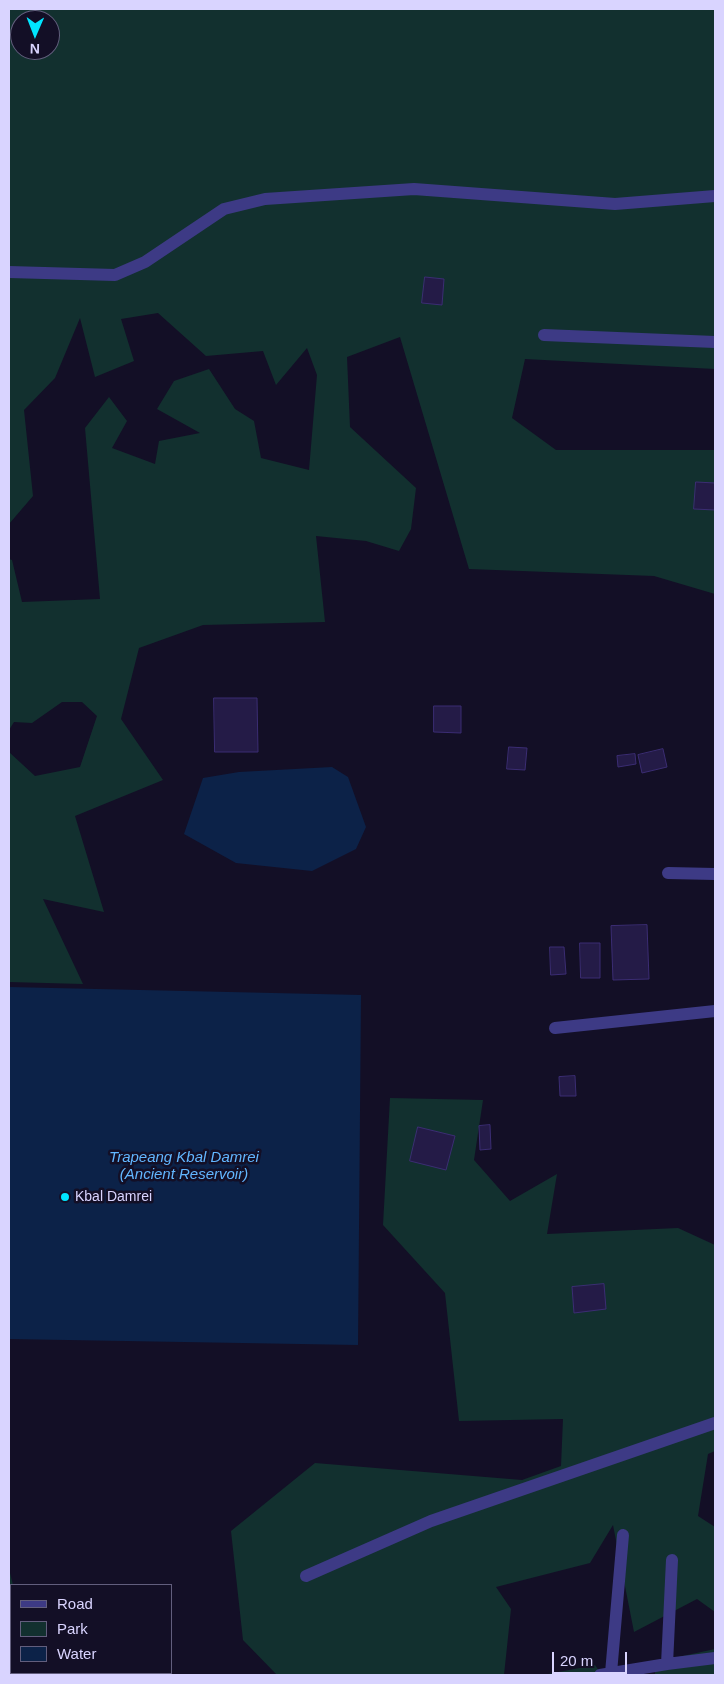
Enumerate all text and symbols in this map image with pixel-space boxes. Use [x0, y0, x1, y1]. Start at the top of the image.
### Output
north arrow [10, 10, 60, 60]
text: N [30, 41, 40, 57]
water label: Trapeang Kbal Damrei (Ancient Reservoir) [109, 1149, 259, 1184]
place label: Kbal Damrei [75, 1189, 152, 1205]
marker: Kbal Damrei [59, 1191, 71, 1203]
legend [10, 1584, 172, 1674]
text: Road [57, 1595, 93, 1612]
text: Park [57, 1620, 88, 1637]
scale bar [554, 1642, 629, 1674]
text: Water [57, 1645, 96, 1662]
text: 20 m [560, 1652, 593, 1669]

